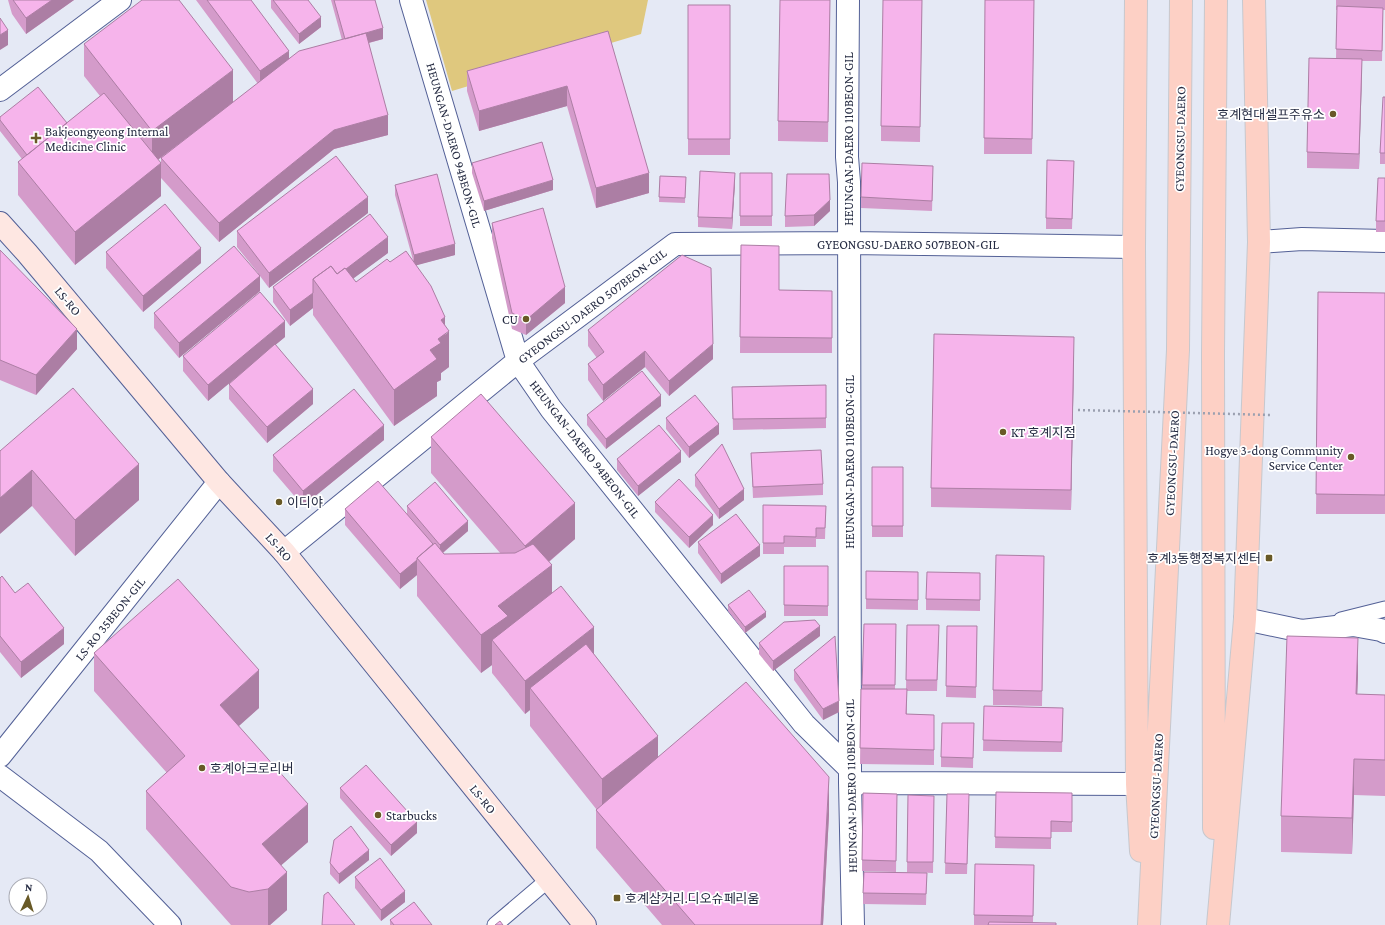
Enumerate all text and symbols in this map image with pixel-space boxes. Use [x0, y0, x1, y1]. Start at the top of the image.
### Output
street label: HEUNGAN-DAERO 110BEON-GIL [841, 52, 856, 226]
street label: HEUNGAN-DAERO 94BEON-GIL [423, 61, 485, 230]
street label: GYEONGSU-DAERO [1172, 86, 1188, 192]
place label: 호계현대셀프주유소 [1217, 107, 1325, 122]
marker: 호계현대셀프주유소 [1328, 109, 1338, 119]
place label: Bakjeongyeong Internal Medicine Clinic [45, 124, 169, 154]
marker: Bakjeongyeong Internal Medicine Clinic [30, 132, 42, 144]
street label: GYEONGSU-DAERO 507BEON-GIL [817, 237, 999, 252]
street label: GYEONGSU-DAERO 507BEON-GIL [515, 245, 670, 367]
street label: LS-RO [52, 284, 85, 319]
place label: CU [502, 312, 518, 327]
marker: CU [521, 314, 531, 324]
street label: HEUNGAN-DAERO 110BEON-GIL [842, 375, 857, 549]
street label: HEUNGAN-DAERO 94BEON-GIL [527, 377, 644, 521]
street label: GYEONGSU-DAERO [1162, 410, 1182, 516]
place label: KT 호계지점 [1011, 425, 1076, 440]
marker: KT 호계지점 [998, 427, 1008, 437]
place label: Hogye 3-dong Community Service Center [1205, 443, 1344, 473]
marker: Hogye 3-dong Community Service Center [1346, 452, 1356, 462]
place label: 이디야 [287, 495, 323, 510]
marker: 이디야 [274, 497, 284, 507]
street label: LS-RO [262, 530, 296, 565]
place label: 호계3동행정복지센터 [1147, 551, 1261, 566]
marker: 호계3동행정복지센터 [1264, 553, 1274, 563]
street label: LS-RO 35BEON-GIL [72, 574, 148, 664]
street label: HEUNGAN-DAERO 110BEON-GIL [842, 699, 860, 873]
street label: GYEONGSU-DAERO [1146, 733, 1166, 839]
place label: 호계아크로리버 [210, 761, 294, 776]
marker: 호계아크로리버 [197, 763, 207, 773]
street label: LS-RO [467, 781, 499, 817]
place label: Starbucks [386, 808, 437, 823]
marker: Starbucks [373, 810, 383, 820]
north arrow [8, 877, 48, 917]
text: N [25, 881, 33, 893]
place label: 호계삼거리.디오슈페리움 [625, 891, 760, 906]
marker: 호계삼거리.디오슈페리움 [612, 893, 622, 903]

